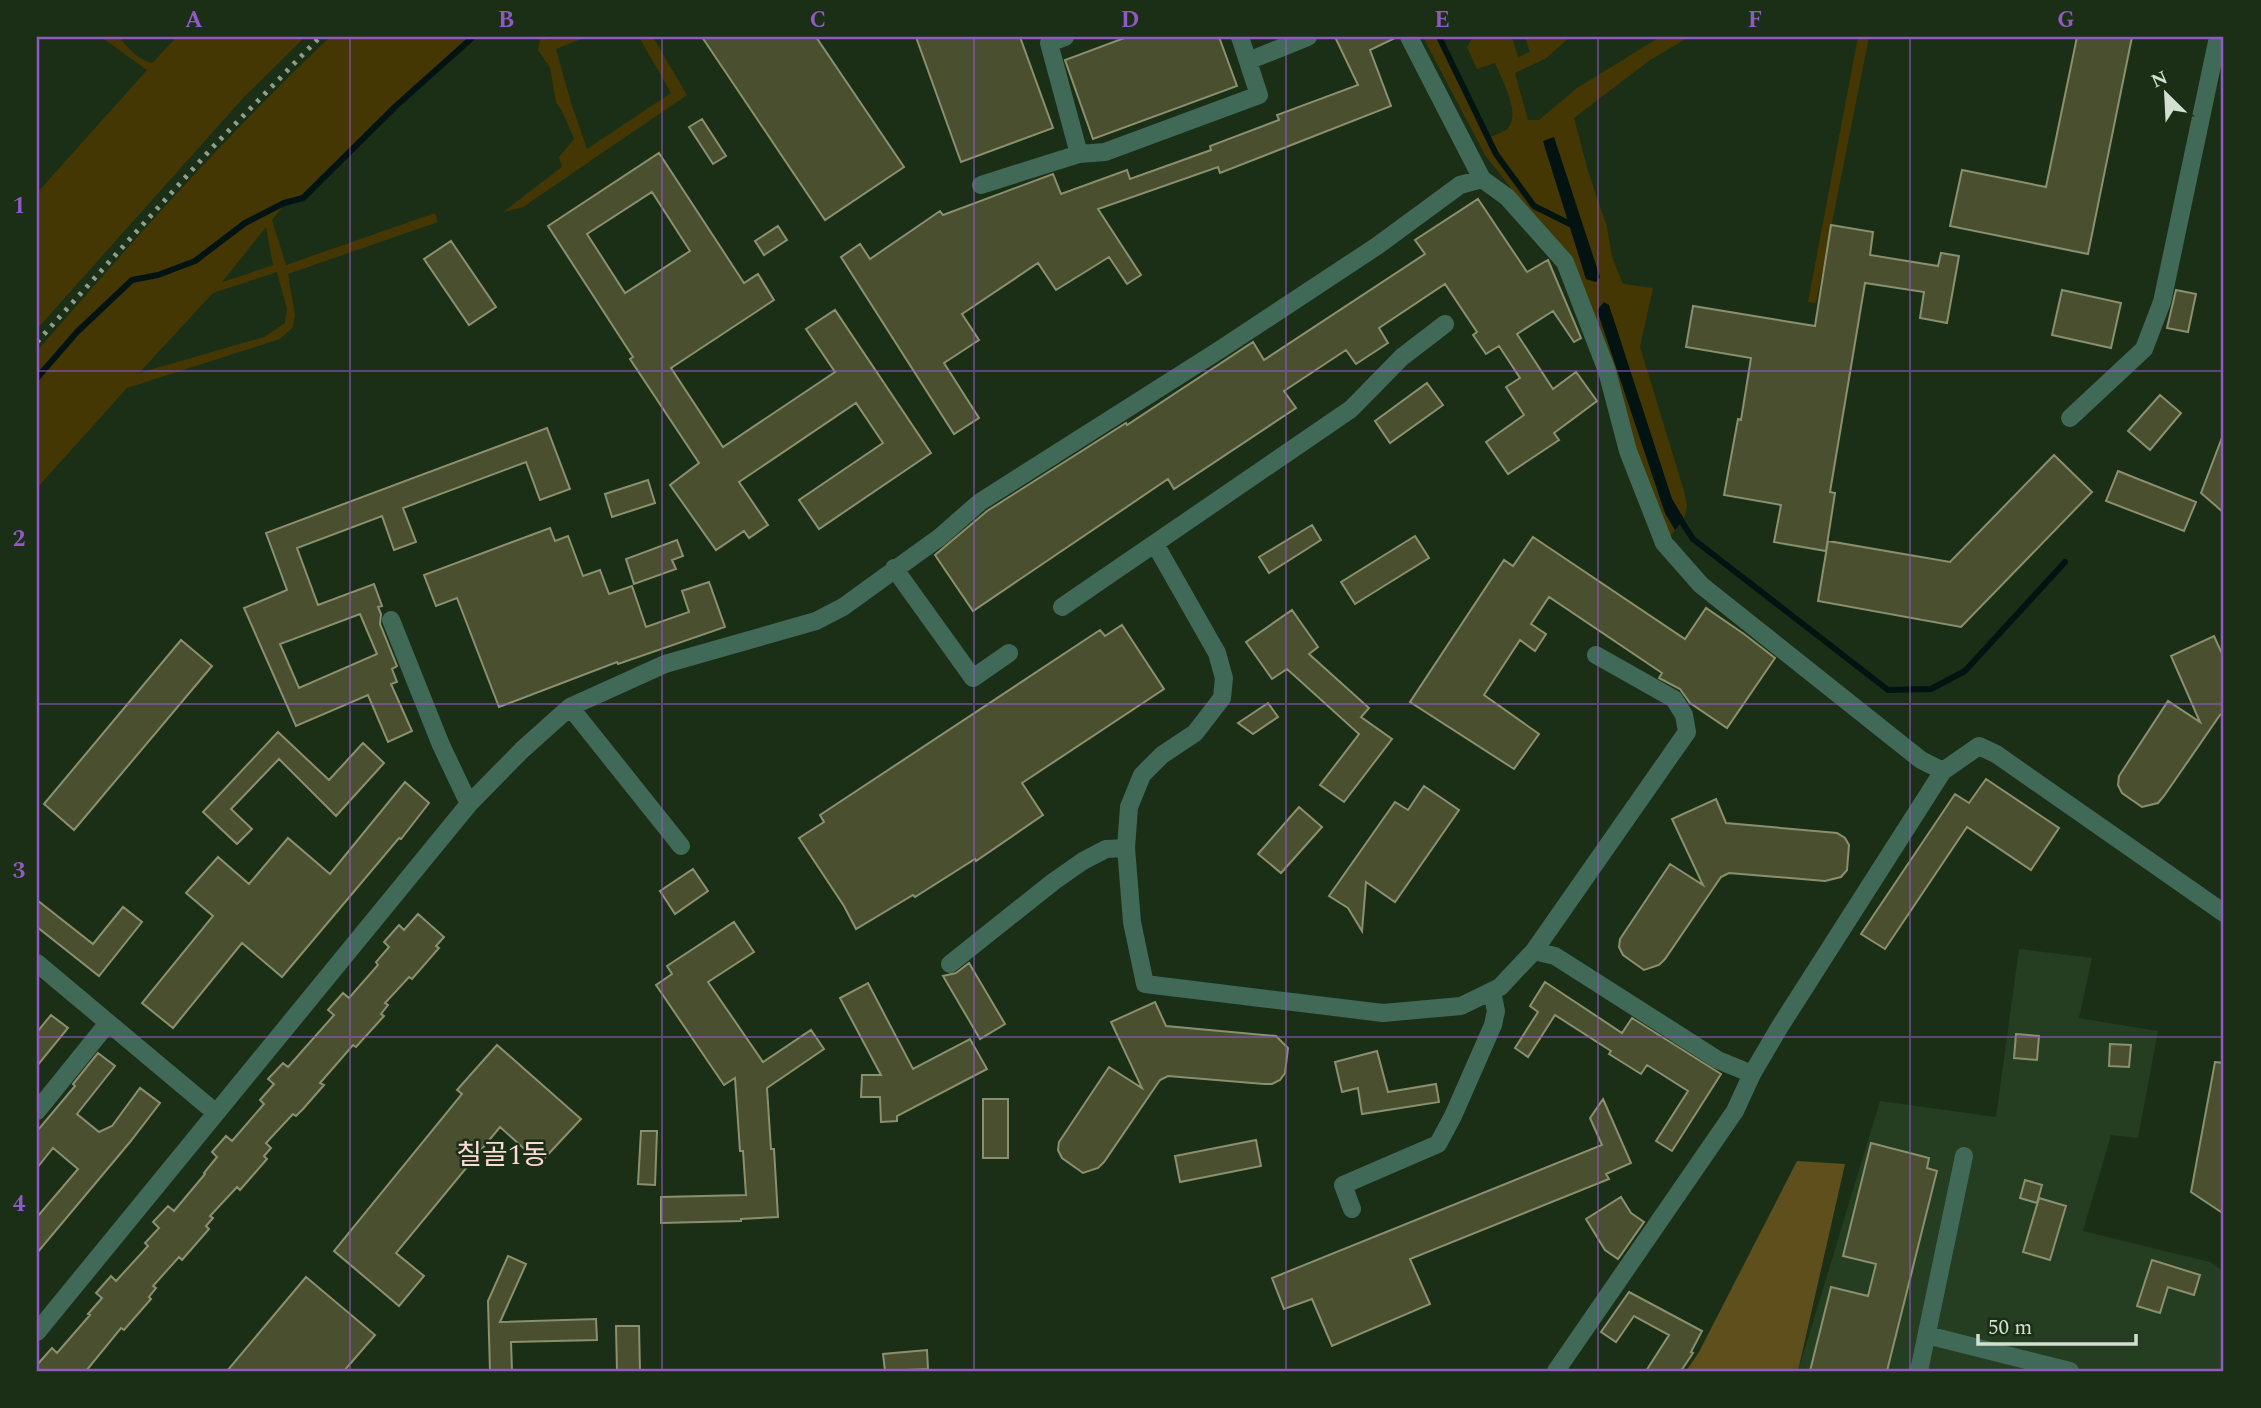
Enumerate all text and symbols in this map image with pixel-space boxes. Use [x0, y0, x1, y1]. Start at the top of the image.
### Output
text: A [185, 3, 203, 38]
text: B [498, 3, 514, 38]
text: C [810, 3, 826, 38]
text: D [1121, 3, 1139, 38]
text: E [1434, 3, 1450, 38]
text: F [1748, 3, 1762, 38]
text: G [2057, 3, 2075, 38]
north arrow [2132, 60, 2202, 130]
text: N [2147, 63, 2173, 96]
text: 1 [13, 189, 25, 224]
text: 2 [13, 522, 26, 557]
text: 3 [13, 854, 26, 889]
district label: 칠골1동 [456, 1134, 548, 1177]
text: 4 [13, 1187, 26, 1222]
scale bar [1978, 1303, 2135, 1347]
text: 50 m [1988, 1312, 2032, 1344]

